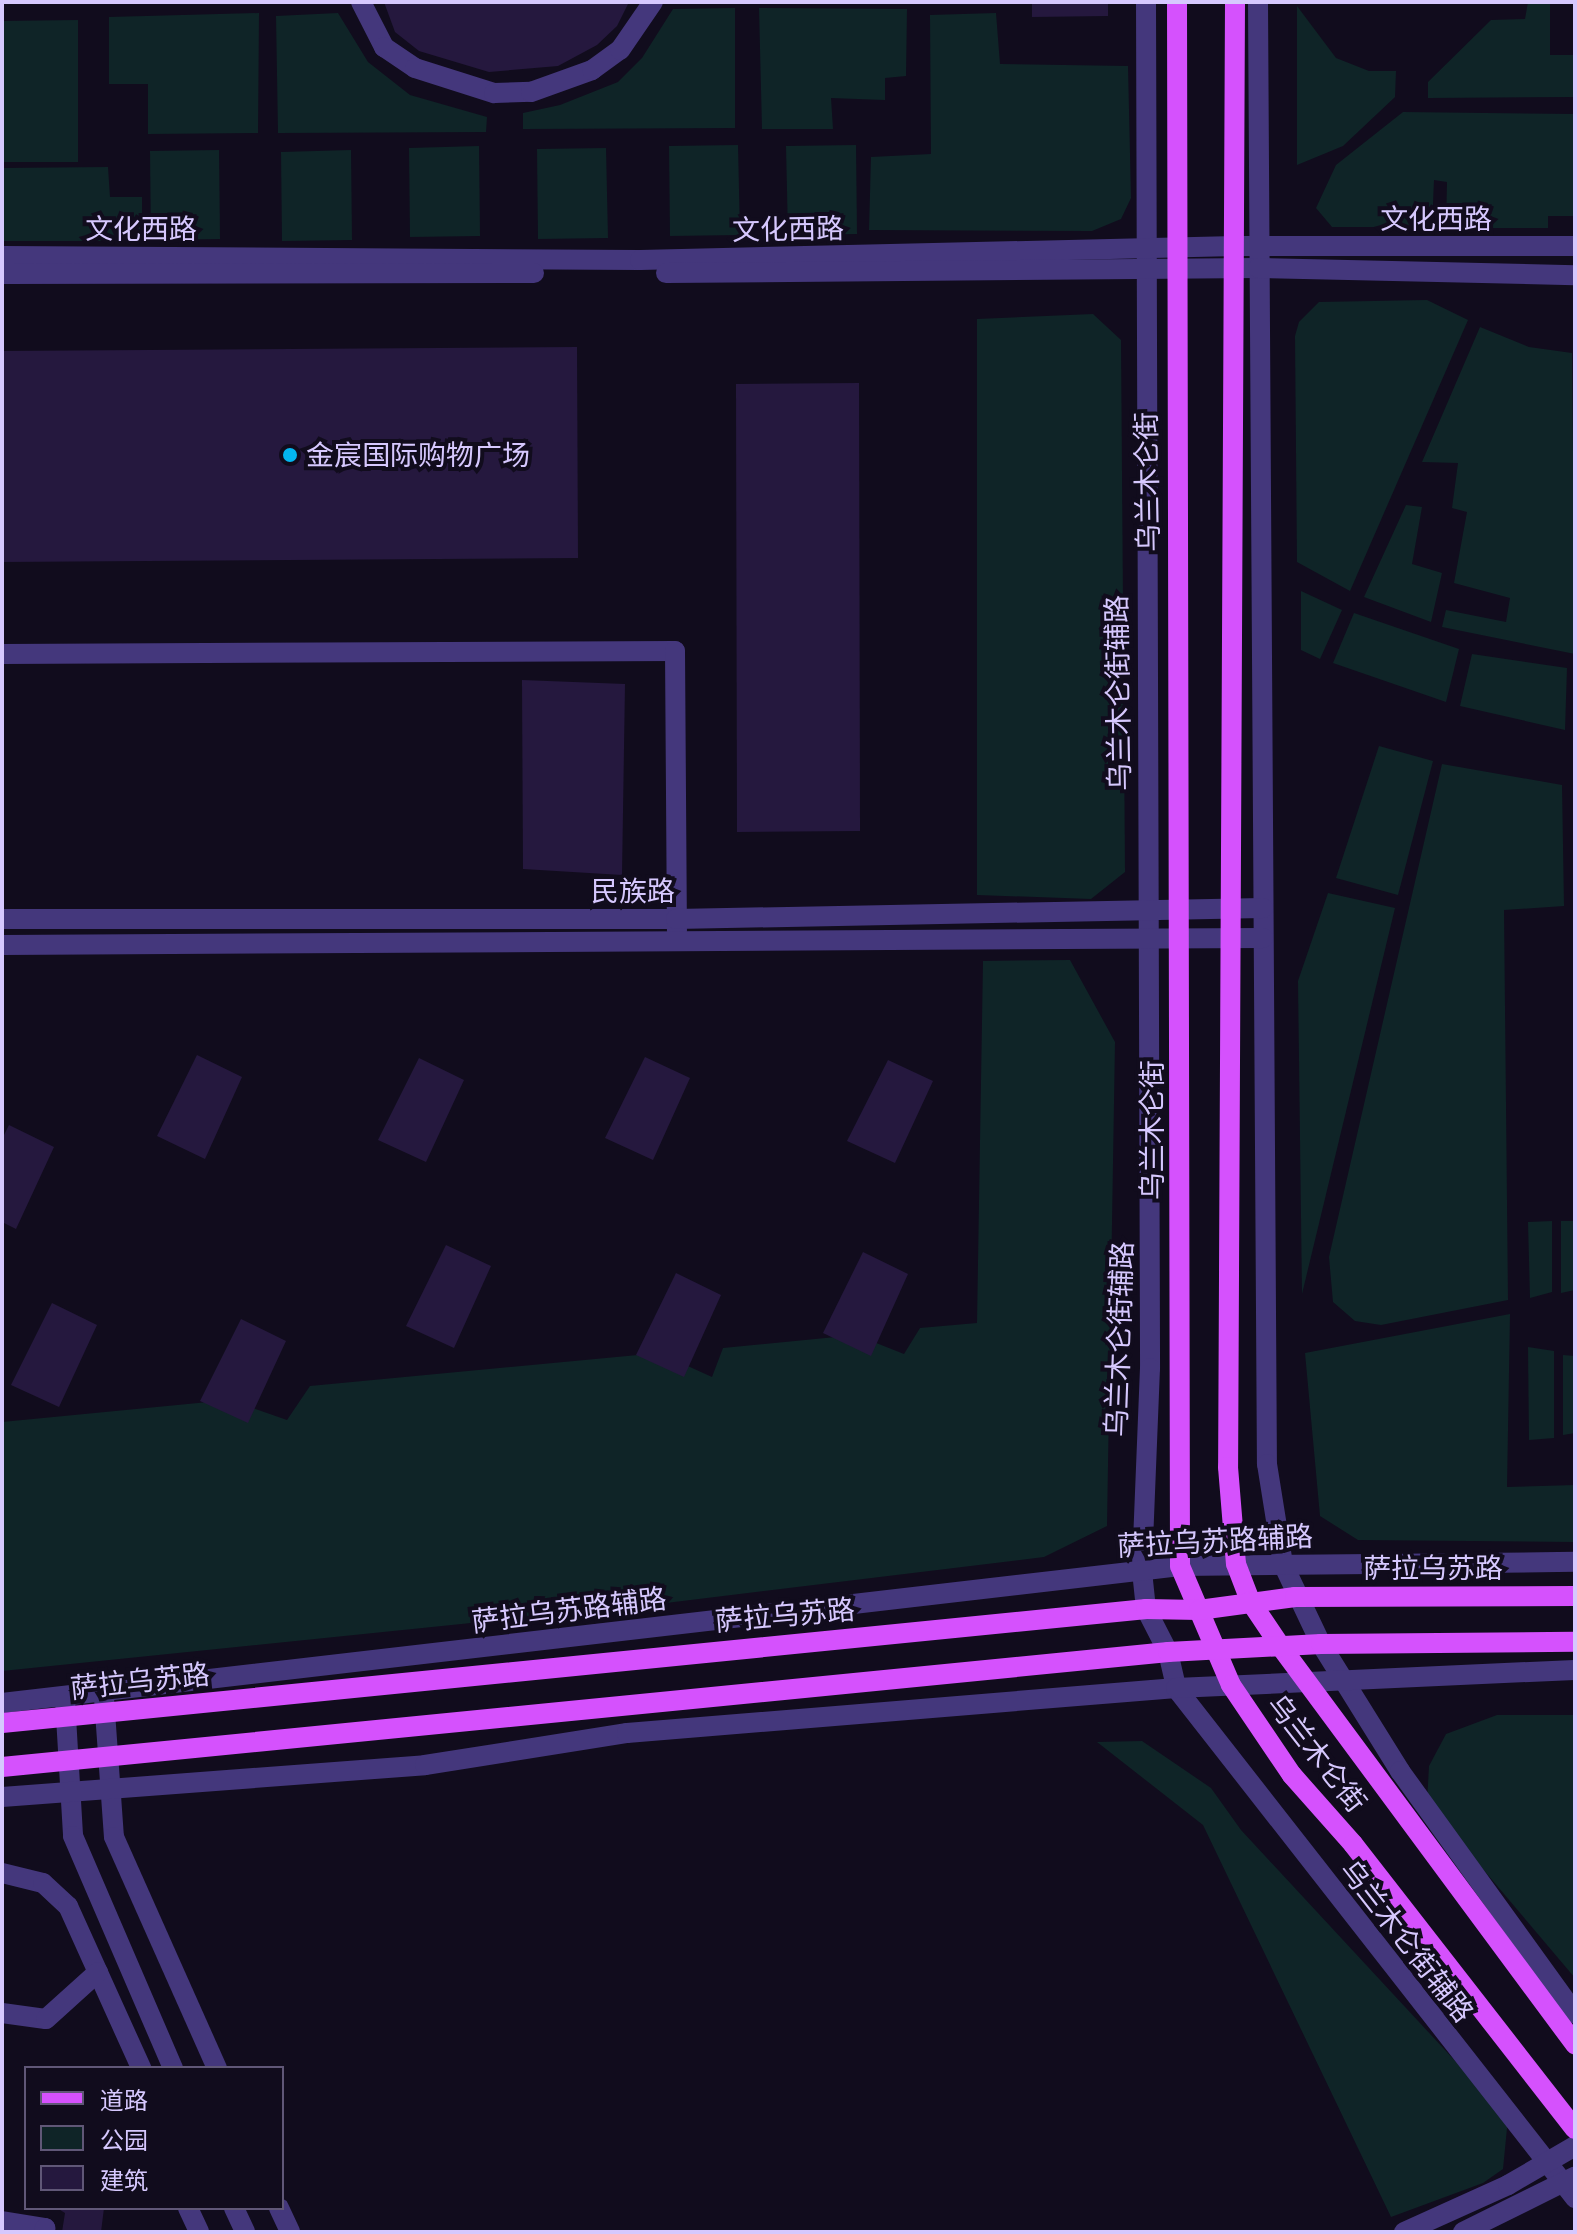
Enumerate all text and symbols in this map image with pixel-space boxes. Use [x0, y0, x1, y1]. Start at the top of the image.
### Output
street label: 文化西路 [1380, 202, 1492, 236]
street label: 文化西路 [732, 211, 844, 247]
street label: 文化西路 [85, 212, 197, 246]
street label: 乌兰木仑街 [1129, 412, 1165, 552]
place label: 金宸国际购物广场 [306, 438, 530, 472]
marker: 金宸国际购物广场 [281, 446, 299, 464]
street label: 乌兰木仑街辅路 [1099, 595, 1137, 791]
street label: 民族路 [591, 874, 675, 908]
street label: 乌兰木仑街 [1135, 1060, 1169, 1200]
street label: 乌兰木仑街辅路 [1099, 1240, 1139, 1438]
street label: 萨拉乌苏路辅路 [1116, 1519, 1314, 1563]
street label: 萨拉乌苏路 [1363, 1551, 1503, 1585]
street label: 萨拉乌苏路辅路 [470, 1581, 668, 1639]
street label: 萨拉乌苏路 [714, 1592, 856, 1638]
street label: 萨拉乌苏路 [69, 1657, 211, 1705]
street label: 乌兰木仑街 [1261, 1687, 1373, 1819]
street label: 乌兰木仑街辅路 [1333, 1853, 1481, 2029]
legend [24, 2066, 284, 2210]
text: 道路 [100, 2086, 148, 2115]
text: 公园 [100, 2126, 148, 2155]
text: 建筑 [100, 2166, 148, 2195]

